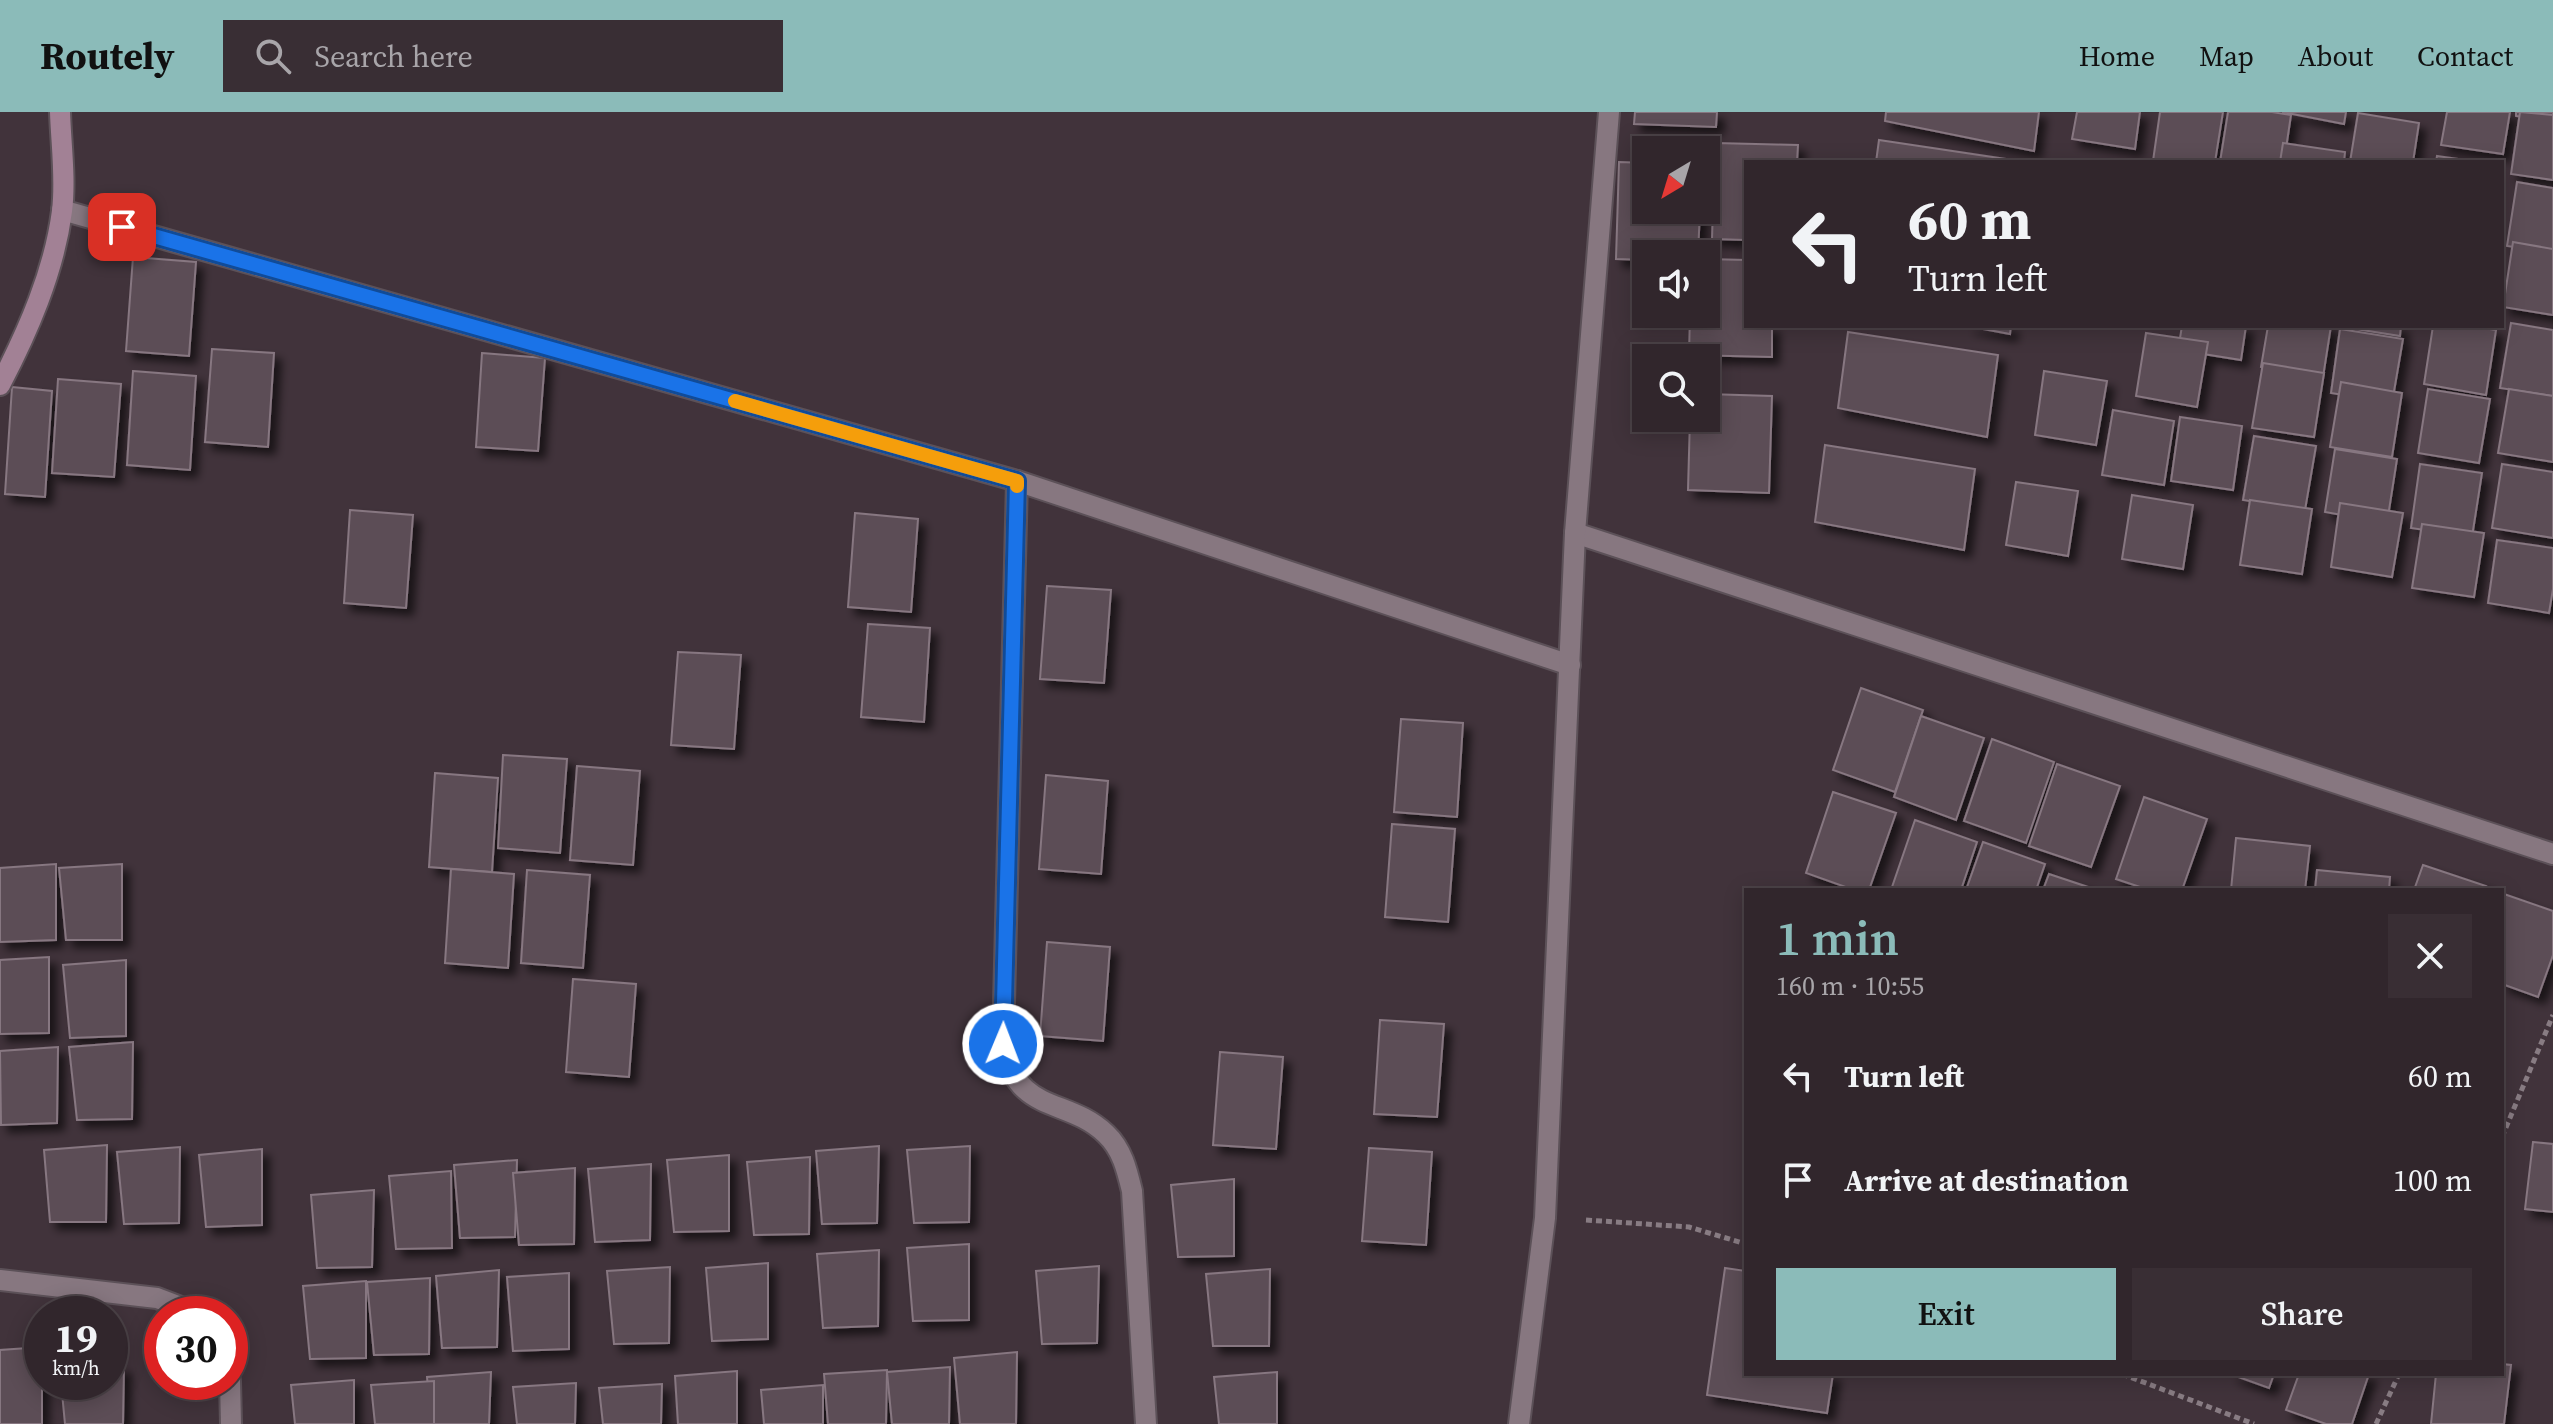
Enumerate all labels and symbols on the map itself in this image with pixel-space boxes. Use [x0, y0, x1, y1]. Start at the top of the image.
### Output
north arrow [1632, 136, 1720, 224]
pin [88, 193, 156, 261]
position arrow [961, 1002, 1045, 1086]
speed limit sign: 30 [144, 1296, 248, 1400]

